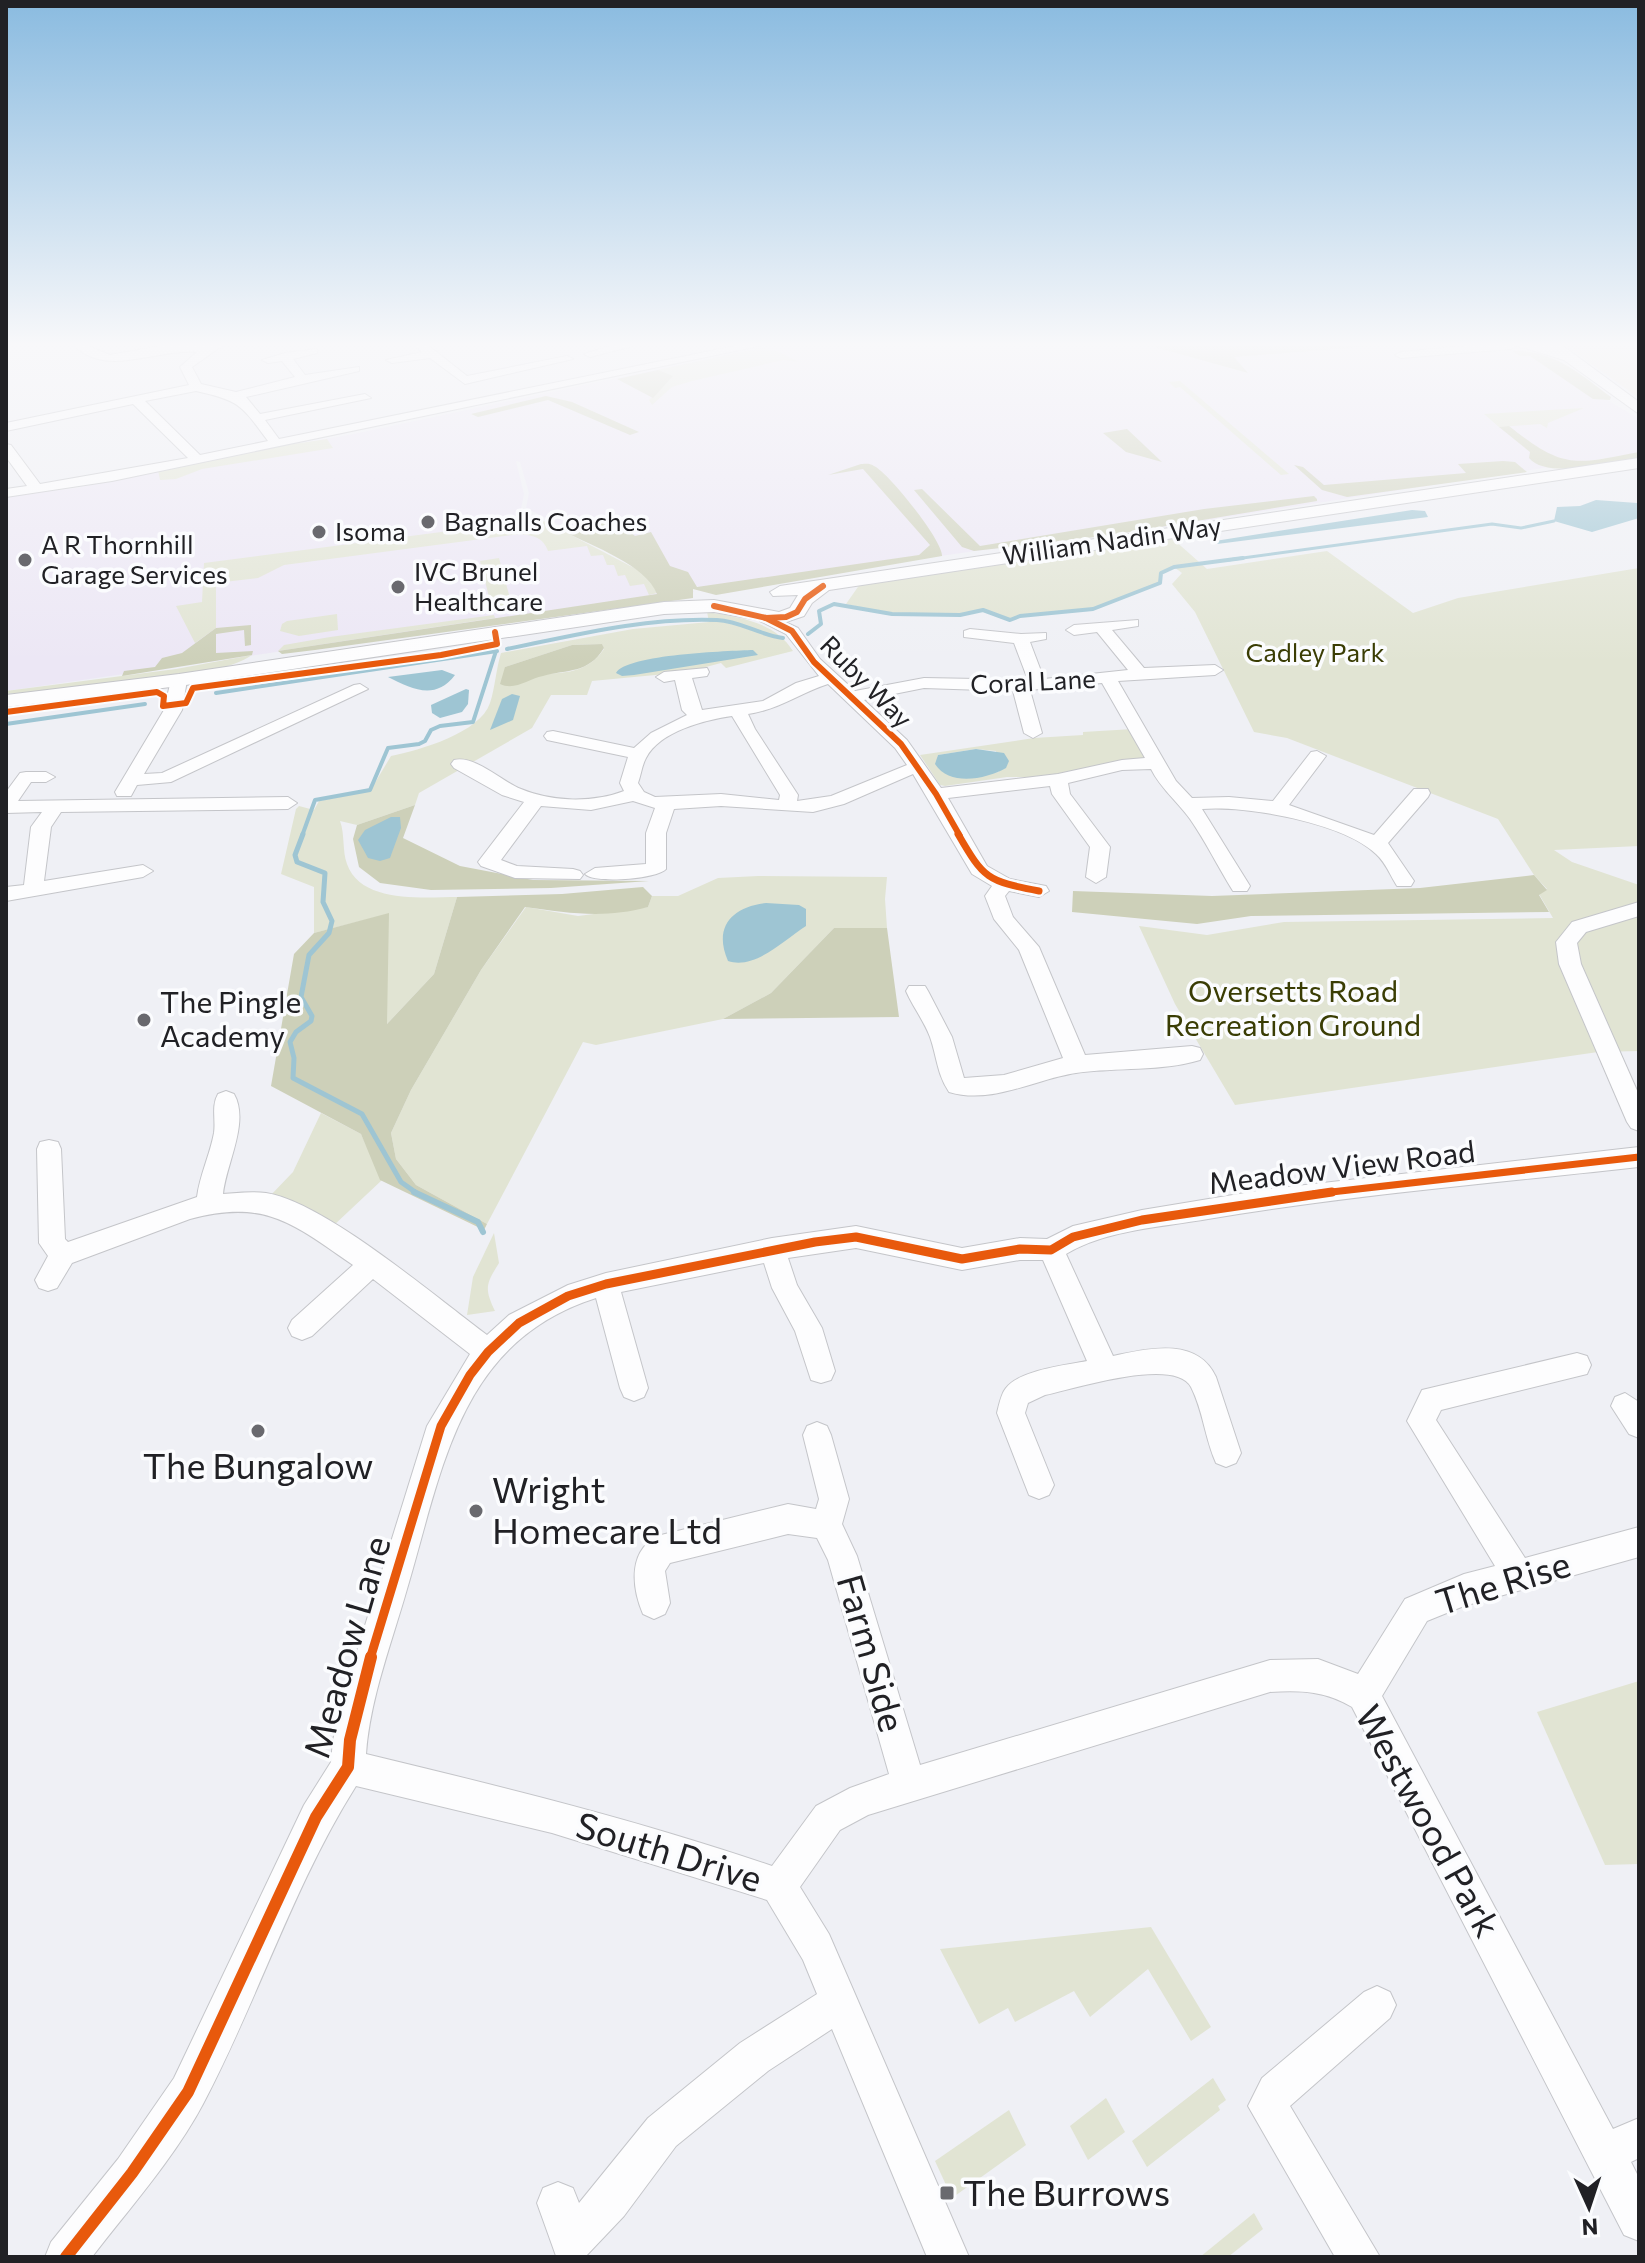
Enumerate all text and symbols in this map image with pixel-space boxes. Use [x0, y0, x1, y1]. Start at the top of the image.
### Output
place label: Bagnalls Coaches [444, 505, 647, 536]
street label: William Nadin Way [1000, 509, 1223, 570]
marker: Bagnalls Coaches [419, 513, 437, 531]
place label: Isoma [335, 515, 406, 546]
marker: Isoma [310, 523, 328, 541]
place label: A R Thornhill Garage Services [41, 528, 228, 589]
marker: A R Thornhill Garage Services [16, 551, 34, 569]
place label: IVC Brunel Healthcare [414, 555, 543, 616]
marker: IVC Brunel Healthcare [389, 578, 407, 596]
street label: Ruby Way [815, 629, 919, 733]
park label: Cadley Park [1245, 636, 1385, 667]
street label: Coral Lane [969, 662, 1097, 699]
park label: Oversetts Road Recreation Ground [1165, 971, 1421, 1042]
place label: The Pingle Academy [160, 982, 301, 1053]
marker: The Pingle Academy [135, 1011, 153, 1029]
street label: Meadow View Road [1206, 1131, 1477, 1200]
marker: The Bungalow [249, 1422, 267, 1440]
place label: The Bungalow [143, 1442, 373, 1486]
place label: Wright Homecare Ltd [492, 1466, 722, 1551]
marker: Wright Homecare Ltd [467, 1502, 485, 1520]
street label: Meadow Lane [292, 1531, 398, 1762]
street label: The Rise [1430, 1540, 1575, 1622]
street label: Farm Side [830, 1569, 916, 1736]
street label: Westwood Park [1348, 1696, 1512, 1944]
street label: South Drive [571, 1801, 768, 1899]
north arrow [1549, 2167, 1629, 2247]
place label: The Burrows [963, 2169, 1170, 2213]
marker: The Burrows [938, 2184, 956, 2202]
text: N [1581, 2214, 1599, 2241]

